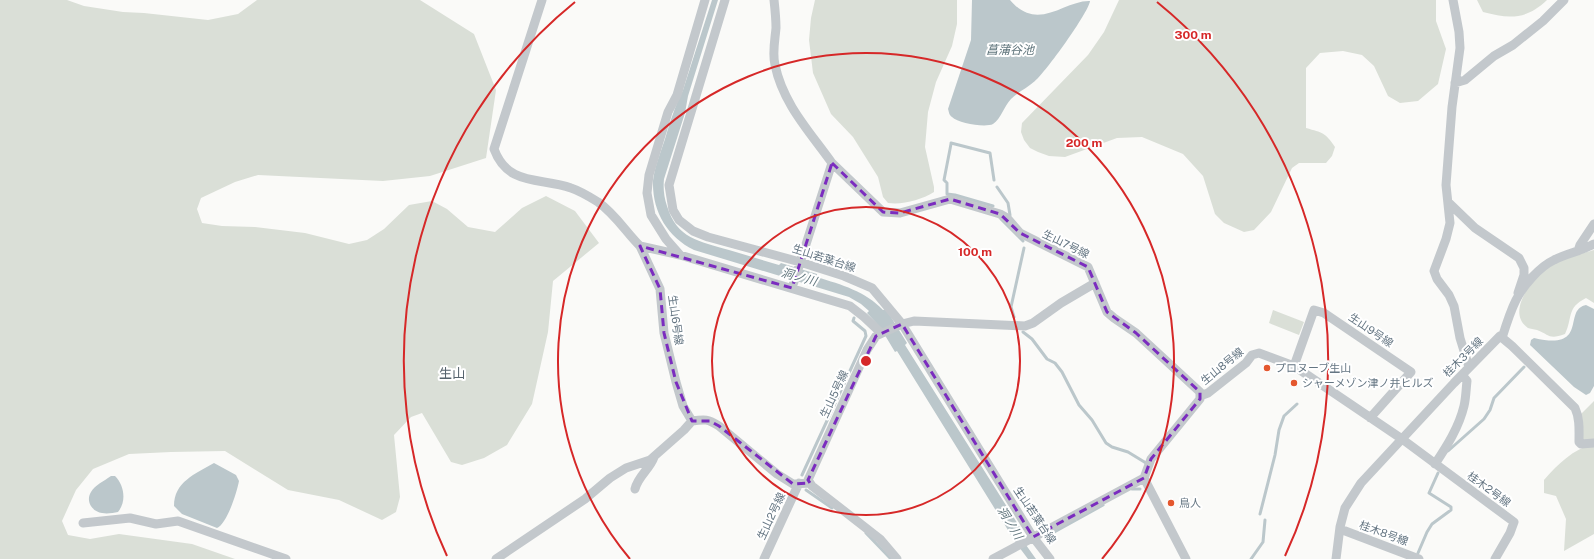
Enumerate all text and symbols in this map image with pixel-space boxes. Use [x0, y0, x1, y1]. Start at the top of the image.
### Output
text: 300 m [1175, 28, 1212, 42]
water label: 菖蒲谷池 [986, 43, 1035, 57]
text: 200 m [1066, 136, 1102, 150]
street label: 生山7号線 [1041, 228, 1091, 260]
street label: 生山若葉台線 [791, 242, 857, 274]
text: 100 m [958, 245, 992, 259]
water label: 洞ノ川 [780, 265, 820, 289]
street label: 生山6号線 [667, 294, 685, 346]
street label: 生山9号線 [1347, 311, 1395, 349]
street label: 桂木3号線 [1441, 335, 1485, 379]
street label: 生山8号線 [1198, 345, 1246, 387]
centre of rings [859, 354, 873, 368]
place label: プロヌーブ生山 [1275, 362, 1351, 374]
marker: プロヌーブ生山 [1262, 363, 1272, 373]
district label: 生山 [439, 366, 465, 381]
street label: 生山5号線 [818, 368, 850, 420]
place label: シャーメゾン津ノ井ヒルズ [1302, 377, 1434, 389]
marker: シャーメゾン津ノ井ヒルズ [1289, 378, 1299, 388]
street label: 桂木2号線 [1465, 469, 1513, 509]
street label: 生山若葉台線 [1012, 484, 1058, 546]
street label: 生山2号線 [755, 491, 787, 541]
place label: 鳥人 [1179, 497, 1201, 509]
marker: 鳥人 [1166, 498, 1176, 508]
water label: 洞ノ川 [995, 504, 1027, 544]
street label: 桂木8号線 [1358, 519, 1410, 547]

